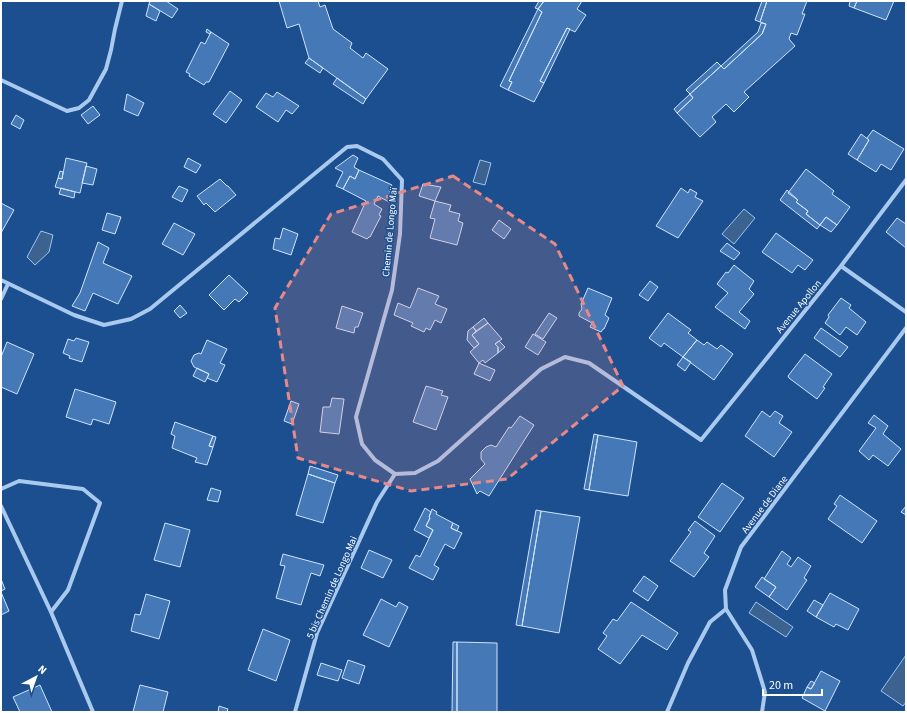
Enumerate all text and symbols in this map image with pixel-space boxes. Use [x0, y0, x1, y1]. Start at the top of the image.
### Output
street label: Chemin de Longo Maï [379, 186, 401, 277]
street label: Avenue Apollon [773, 277, 825, 336]
street label: Avenue de Diane [738, 473, 791, 537]
street label: 5 bis Chemin de Longo Mai [303, 534, 361, 641]
north arrow [16, 657, 56, 697]
text: N [35, 662, 50, 678]
scale bar [763, 671, 822, 697]
text: 20 m [769, 677, 793, 694]

